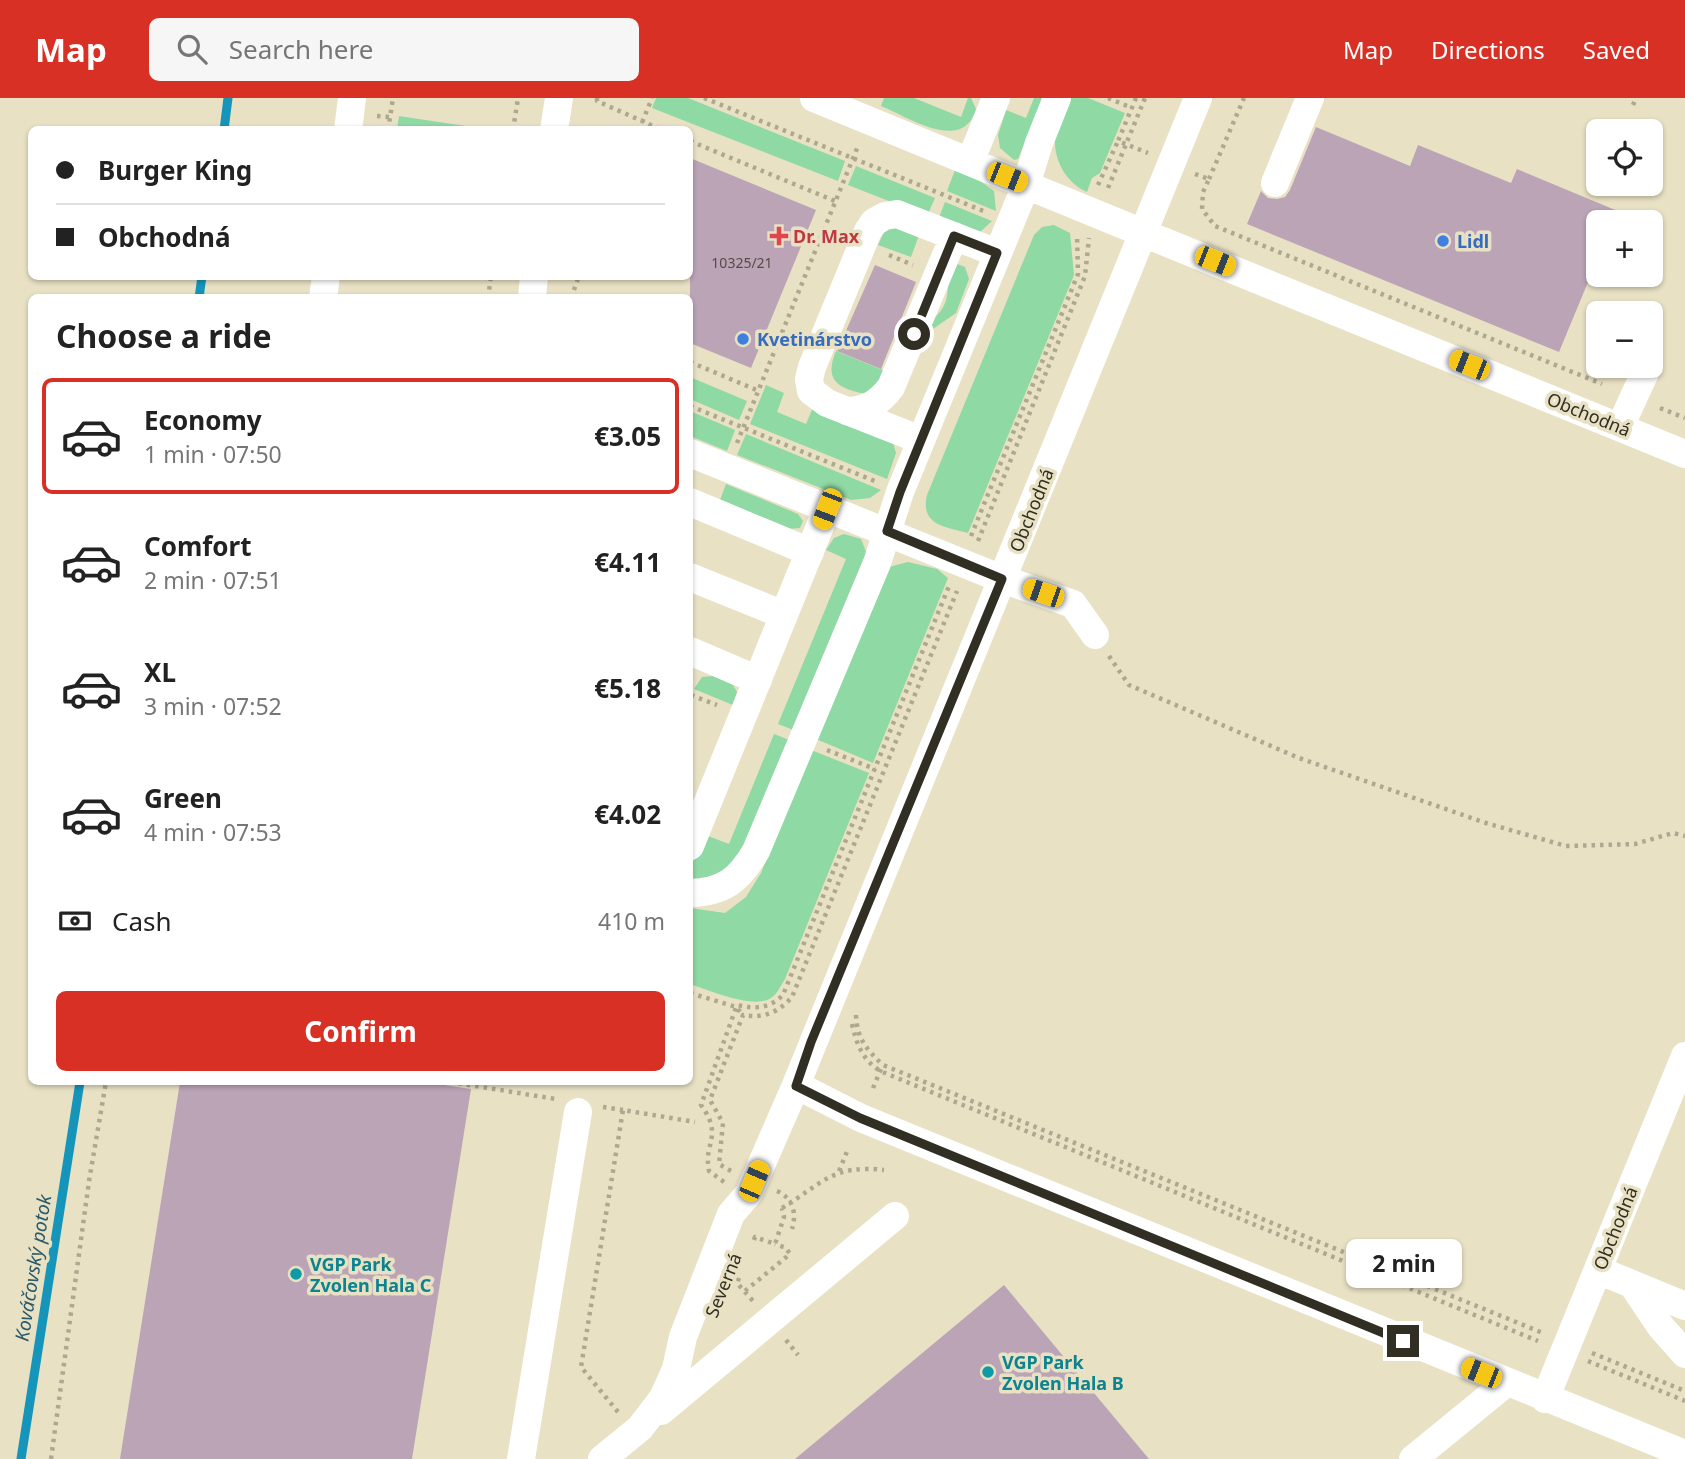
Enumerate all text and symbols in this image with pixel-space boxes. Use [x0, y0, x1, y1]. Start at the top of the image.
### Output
search box [149, 18, 639, 81]
text: Map [35, 27, 107, 72]
icon: search [173, 30, 211, 68]
text: Search here [229, 31, 373, 67]
text: Map [1343, 33, 1393, 66]
text: Directions [1431, 33, 1545, 66]
text: Saved [1583, 33, 1650, 66]
map controls [1586, 119, 1663, 378]
button: locate [1586, 119, 1663, 196]
text: Burger King [98, 152, 252, 188]
car [984, 159, 1031, 195]
button: + [1586, 210, 1663, 287]
text: Obchodná [98, 219, 230, 255]
place label: Dr. Max [793, 224, 860, 248]
marker: Dr. Max [771, 228, 787, 244]
place label: Lidl [1457, 229, 1489, 253]
marker: Lidl [1435, 233, 1451, 249]
car [1192, 243, 1239, 279]
house number: 10325/21 [711, 253, 773, 272]
button: − [1586, 301, 1663, 378]
text: Choose a ride [56, 314, 272, 357]
route start [898, 318, 930, 350]
place label: Kvetinárstvo [757, 327, 872, 351]
marker: Kvetinárstvo [735, 331, 751, 347]
car [1446, 347, 1493, 383]
street label: Obchodná [1544, 386, 1634, 442]
text: Economy [144, 402, 262, 438]
icon: car [60, 405, 123, 468]
text: €3.05 [594, 418, 661, 454]
text: 1 min · 07:50 [144, 438, 282, 470]
street label: Obchodná [1003, 465, 1059, 555]
car [810, 486, 845, 532]
text: Comfort [144, 528, 252, 564]
icon: car [60, 531, 123, 594]
text: €4.11 [594, 544, 661, 580]
text: 2 min · 07:51 [144, 564, 282, 596]
car [1020, 576, 1067, 610]
text: XL [144, 654, 176, 690]
icon: car [60, 657, 123, 720]
text: €5.18 [594, 670, 661, 706]
text: 3 min · 07:52 [144, 690, 282, 722]
text: Green [144, 780, 222, 816]
icon: car [60, 783, 123, 846]
text: €4.02 [594, 796, 661, 832]
text: 4 min · 07:53 [144, 816, 282, 848]
icon: cash [56, 902, 94, 940]
text: Cash [112, 903, 172, 939]
text: 410 m [598, 905, 665, 937]
button: Confirm [56, 991, 665, 1071]
car [737, 1158, 772, 1204]
street label: Obchodná [1587, 1183, 1643, 1273]
water label: Kováčovský potok [9, 1192, 58, 1343]
callout: 2 min [1345, 1240, 1461, 1288]
text: 2 min [1372, 1247, 1436, 1279]
street label: Severná [699, 1249, 747, 1321]
place label: VGP Park Zvolen Hala C [310, 1252, 431, 1297]
marker: VGP Park Zvolen Hala C [288, 1266, 304, 1282]
route end [1387, 1325, 1419, 1357]
place label: VGP Park Zvolen Hala B [1002, 1350, 1124, 1395]
car [1458, 1355, 1505, 1391]
marker: VGP Park Zvolen Hala B [980, 1364, 996, 1380]

